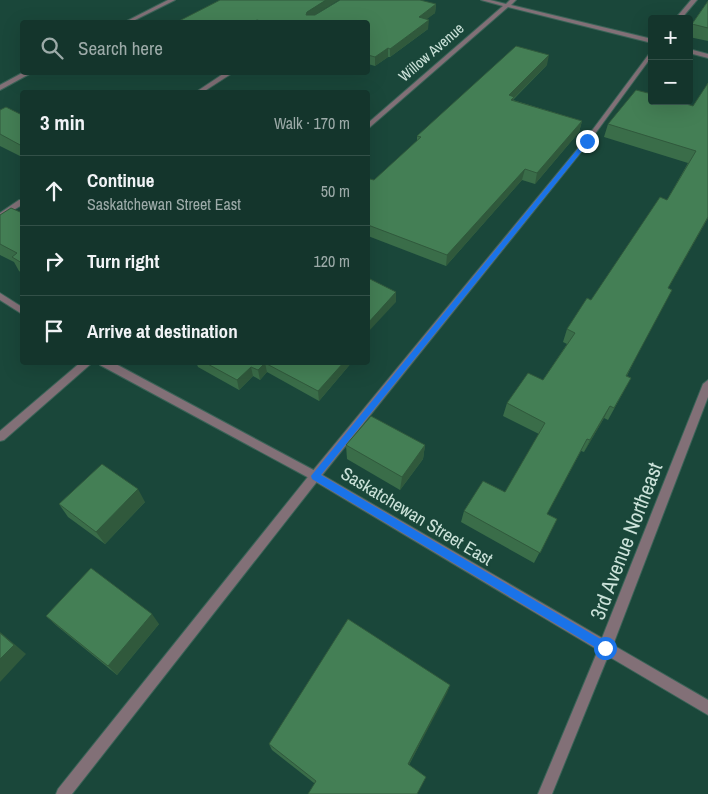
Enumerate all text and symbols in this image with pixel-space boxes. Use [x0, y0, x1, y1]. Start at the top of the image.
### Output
map controls [648, 15, 693, 105]
button: + [648, 15, 693, 60]
street label: Willow Avenue [394, 18, 468, 86]
search box [20, 20, 370, 75]
icon: search [38, 34, 66, 62]
text: Search here [78, 35, 163, 61]
button: − [648, 60, 693, 105]
text: 3 min [40, 108, 85, 137]
text: Walk · 170 m [274, 112, 350, 134]
route end [576, 130, 599, 153]
text: Continue [87, 167, 155, 193]
icon: ahead [40, 177, 68, 205]
text: 50 m [321, 180, 350, 202]
text: Saskatchewan Street East [87, 193, 241, 215]
icon: right [40, 247, 68, 275]
text: Turn right [87, 248, 159, 274]
text: 120 m [314, 250, 350, 272]
icon: arrive [40, 317, 68, 345]
text: Arrive at destination [87, 318, 238, 344]
street label: 3rd Avenue Northeast [583, 458, 669, 624]
street label: Saskatchewan Street East [336, 461, 498, 571]
route start [594, 637, 617, 660]

